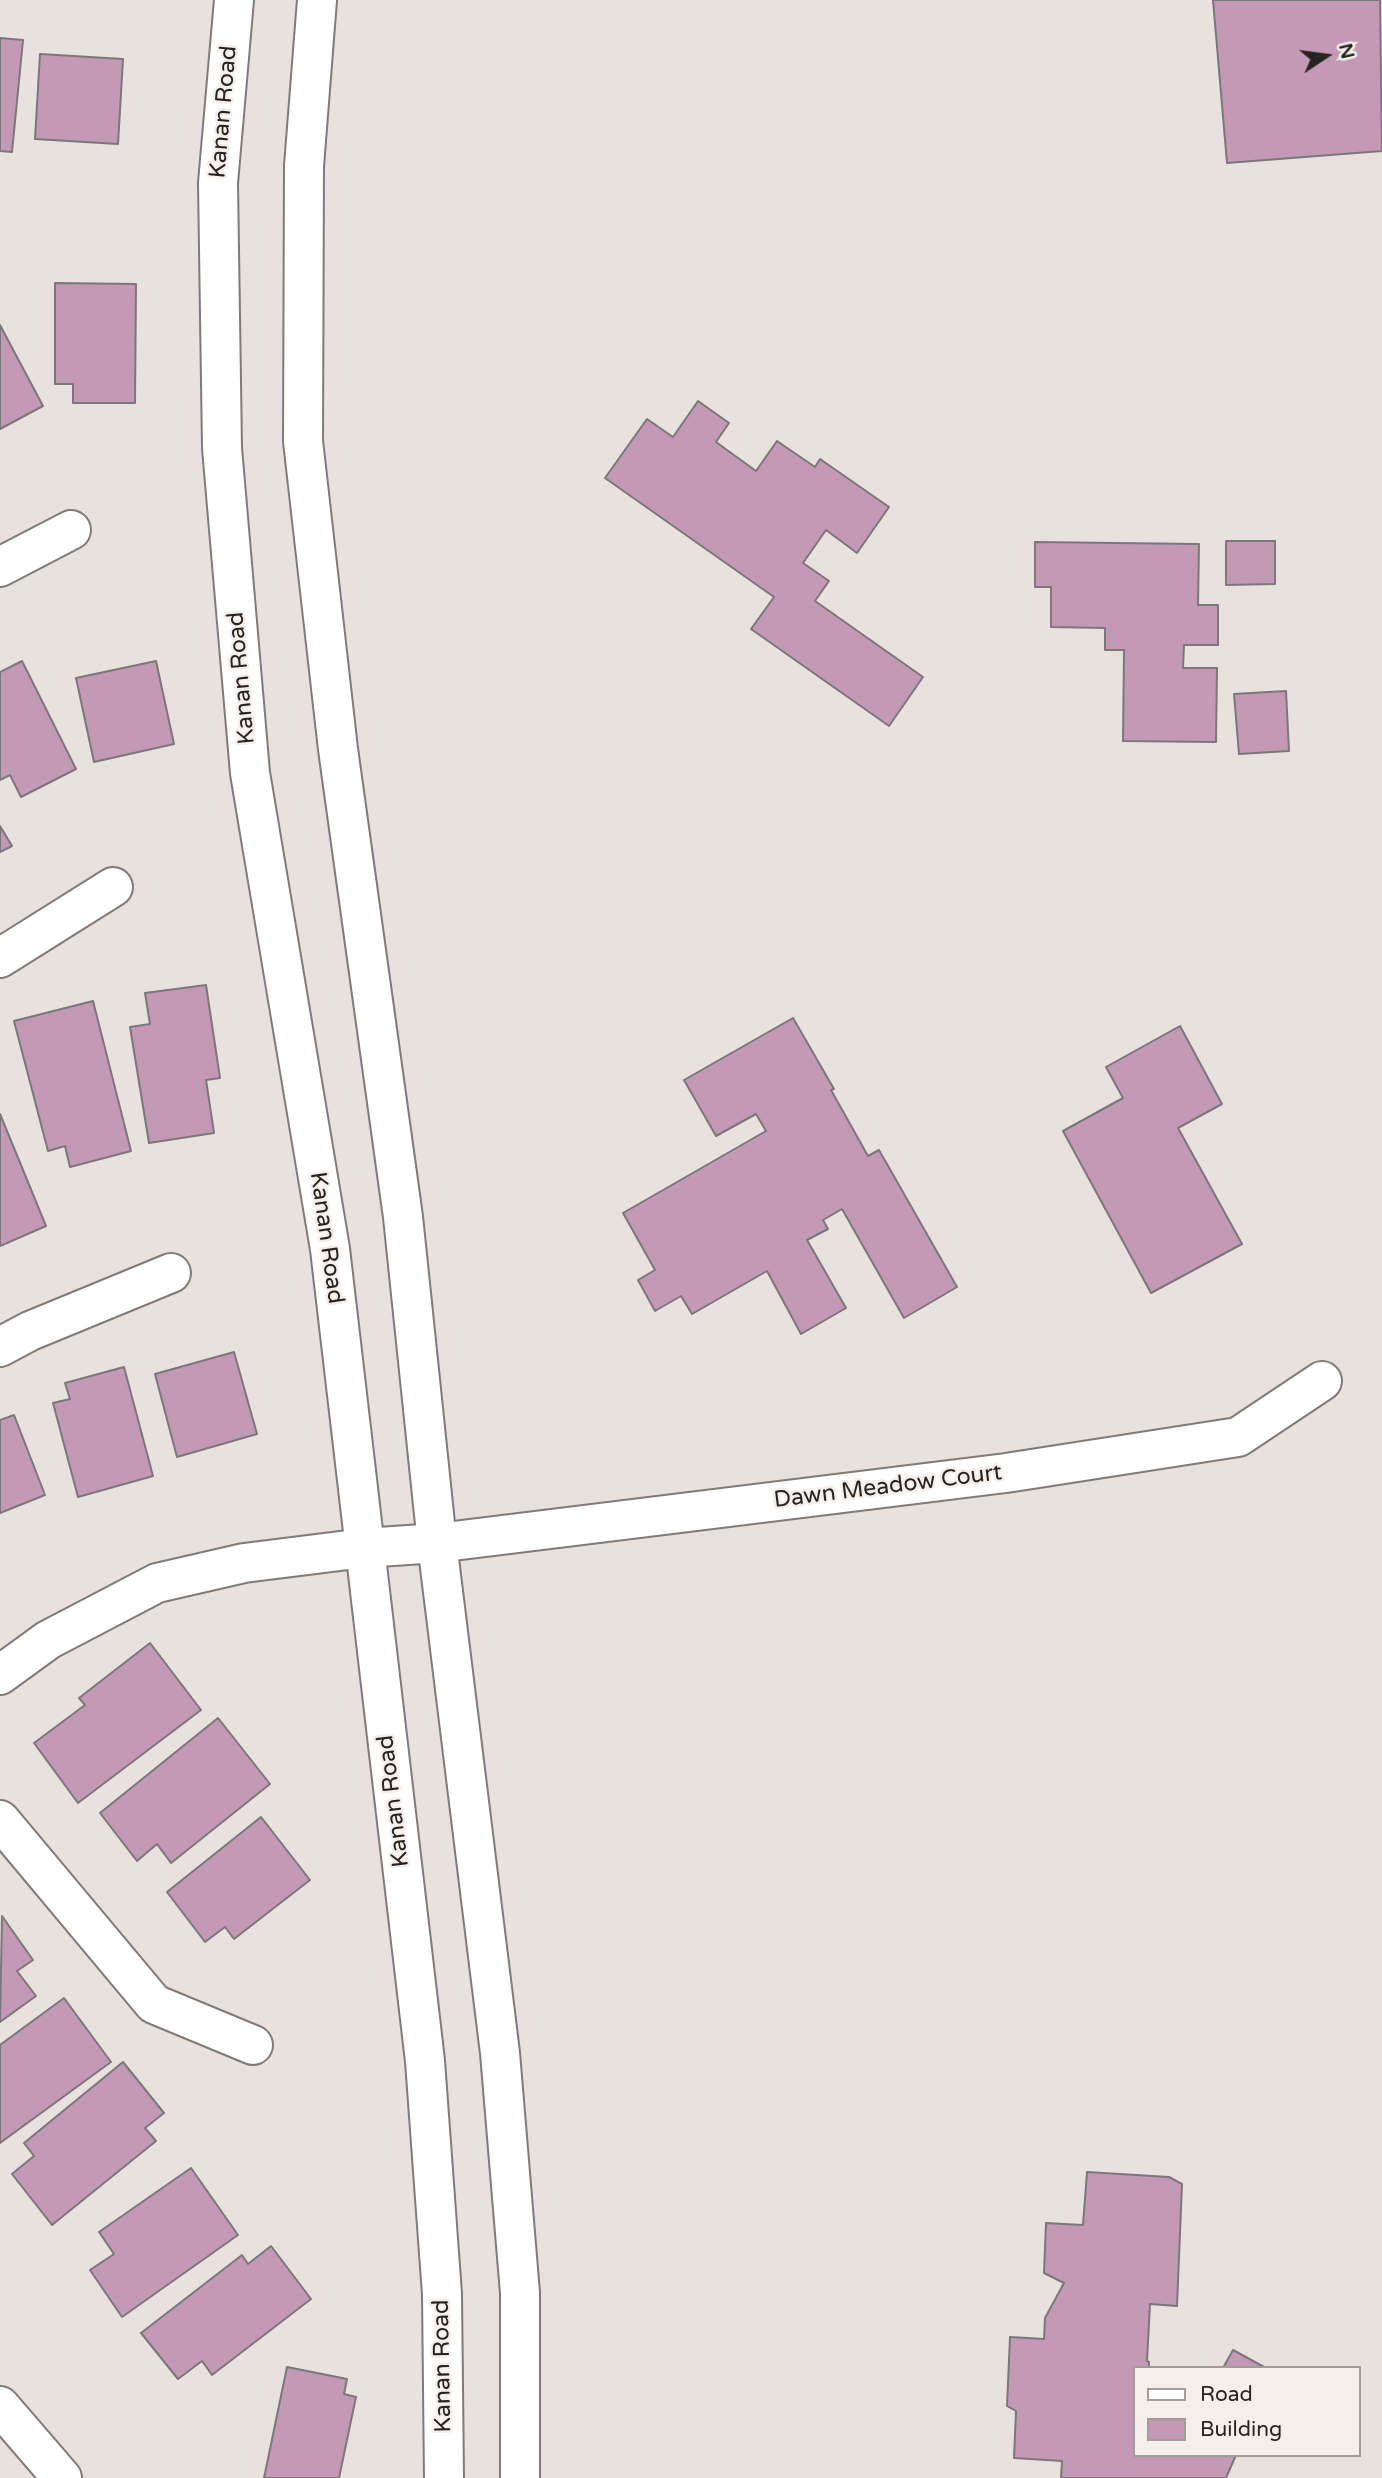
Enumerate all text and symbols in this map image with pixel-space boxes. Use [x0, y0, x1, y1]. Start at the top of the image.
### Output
north arrow [1291, 21, 1361, 91]
text: N [1334, 41, 1359, 61]
street label: Kanan Road [204, 45, 244, 179]
street label: Kanan Road [222, 611, 262, 745]
street label: Kanan Road [303, 1170, 349, 1306]
street label: Dawn Meadow Court [772, 1459, 1004, 1515]
street label: Kanan Road [372, 1733, 416, 1869]
street label: Kanan Road [428, 2299, 458, 2433]
legend [1134, 2366, 1361, 2457]
text: Road [1200, 2382, 1253, 2407]
text: Building [1200, 2417, 1282, 2442]

